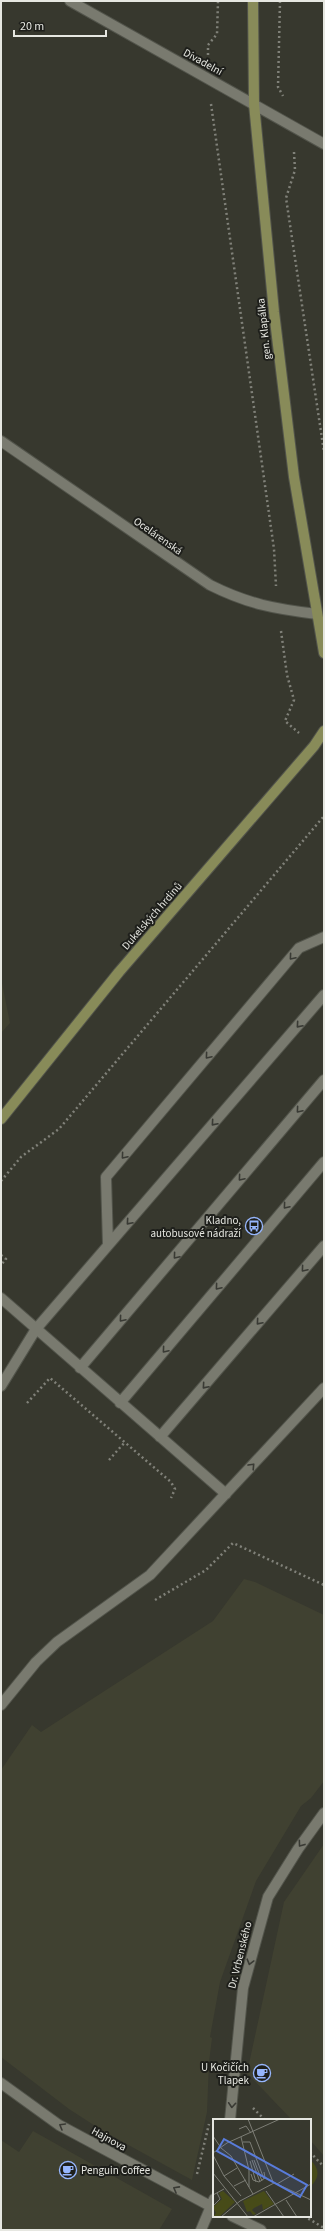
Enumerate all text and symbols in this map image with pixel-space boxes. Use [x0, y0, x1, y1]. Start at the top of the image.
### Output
scale bar [14, 12, 106, 38]
text: 20 m [20, 18, 44, 35]
street label: Divadelní [181, 45, 226, 79]
street label: gen. Klapálka [253, 298, 275, 360]
street label: Ocelárenská [131, 514, 185, 558]
street label: Dukelských hrdinů [118, 879, 186, 953]
one-way arrow [289, 952, 296, 960]
one-way arrow [296, 1020, 303, 1027]
one-way arrow [205, 1052, 212, 1059]
one-way arrow [296, 1105, 303, 1113]
one-way arrow [211, 1118, 218, 1126]
one-way arrow [121, 1151, 128, 1159]
one-way arrow [239, 1174, 246, 1181]
one-way arrow [284, 1202, 291, 1209]
place label: Kladno, autobusové nádraží [150, 1213, 241, 1241]
bus stop icon: Kladno, autobusové nádraží [244, 1216, 264, 1236]
one-way arrow [126, 1217, 133, 1224]
one-way arrow [173, 1251, 180, 1259]
one-way arrow [302, 1264, 309, 1272]
one-way arrow [216, 1282, 223, 1289]
one-way arrow [119, 1315, 126, 1322]
one-way arrow [256, 1317, 263, 1325]
one-way arrow [162, 1345, 169, 1353]
one-way arrow [202, 1381, 209, 1388]
one-way arrow [248, 1463, 255, 1470]
one-way arrow [299, 1840, 306, 1847]
street label: Dr. Vrbenského [224, 1920, 256, 1990]
one-way arrow [246, 1959, 254, 1966]
place label: U Kočičích Tlapek [201, 2060, 250, 2088]
cafe icon: U Kočičích Tlapek [252, 2063, 272, 2083]
one-way arrow [227, 2102, 236, 2108]
inset map [213, 2119, 311, 2217]
street label: Hajnova [89, 2123, 129, 2155]
one-way arrow [59, 2124, 66, 2131]
cafe icon: Penguin Coffee [58, 2160, 78, 2180]
place label: Penguin Coffee [81, 2163, 151, 2178]
one-way arrow [173, 2186, 180, 2194]

